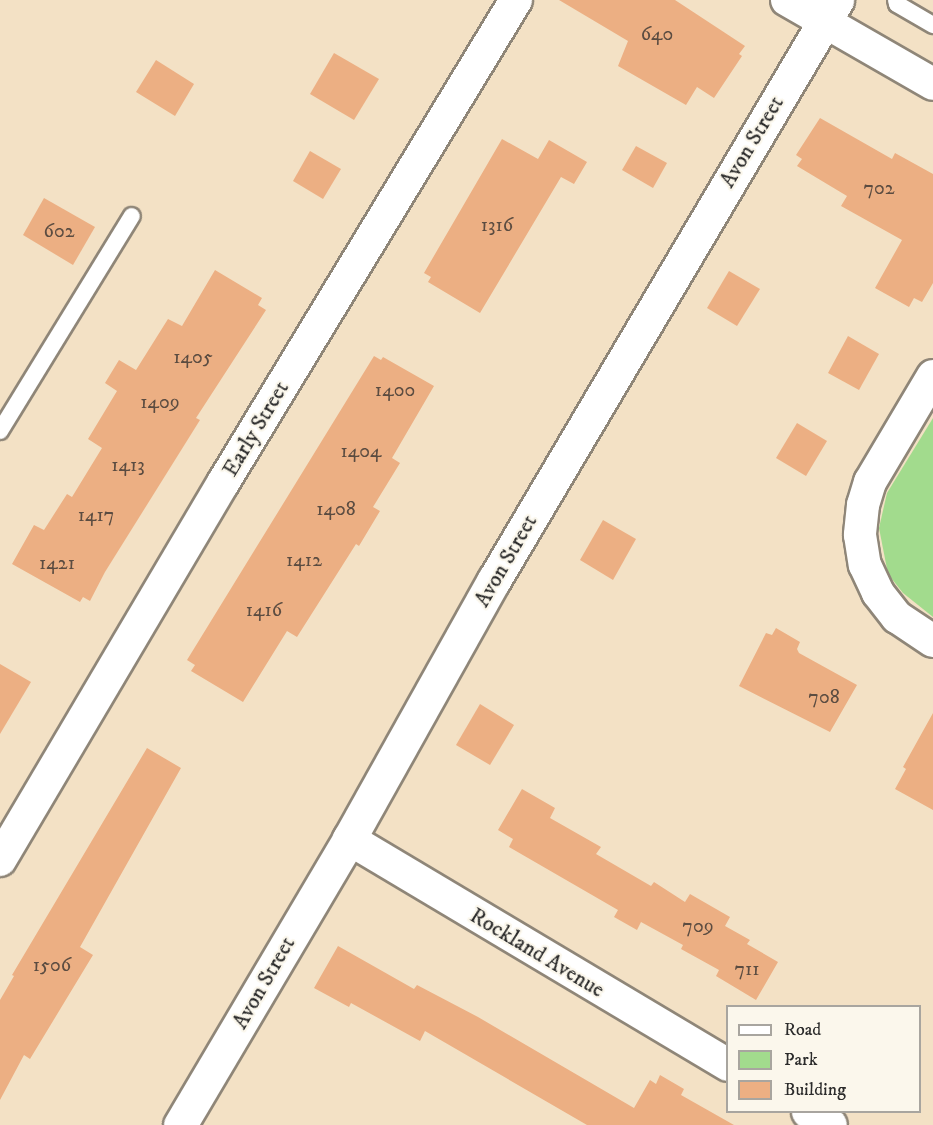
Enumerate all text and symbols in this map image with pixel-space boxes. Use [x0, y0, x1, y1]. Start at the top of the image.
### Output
house number: 640 [641, 22, 673, 46]
street label: Avon Street [714, 91, 790, 193]
house number: 702 [863, 176, 895, 200]
house number: 1316 [481, 213, 513, 237]
house number: 602 [44, 219, 74, 243]
house number: 1405 [173, 345, 213, 369]
street label: Early Street [217, 377, 295, 481]
house number: 1400 [375, 378, 415, 402]
house number: 1409 [140, 390, 180, 414]
house number: 1404 [340, 439, 382, 463]
house number: 1413 [111, 453, 145, 477]
house number: 1408 [316, 497, 356, 521]
house number: 1417 [78, 503, 114, 527]
street label: Avon Street [469, 510, 543, 612]
house number: 1412 [286, 548, 322, 572]
house number: 1421 [39, 551, 75, 575]
house number: 1416 [246, 598, 282, 622]
house number: 708 [808, 685, 840, 709]
street label: Rockland Avenue [465, 903, 609, 1003]
house number: 709 [682, 914, 714, 938]
street label: Avon Street [227, 932, 301, 1034]
house number: 1506 [33, 953, 71, 977]
house number: 711 [734, 957, 760, 981]
legend [726, 1005, 921, 1113]
text: Road [784, 1019, 821, 1041]
text: Park [784, 1049, 818, 1071]
text: Building [784, 1079, 846, 1101]

